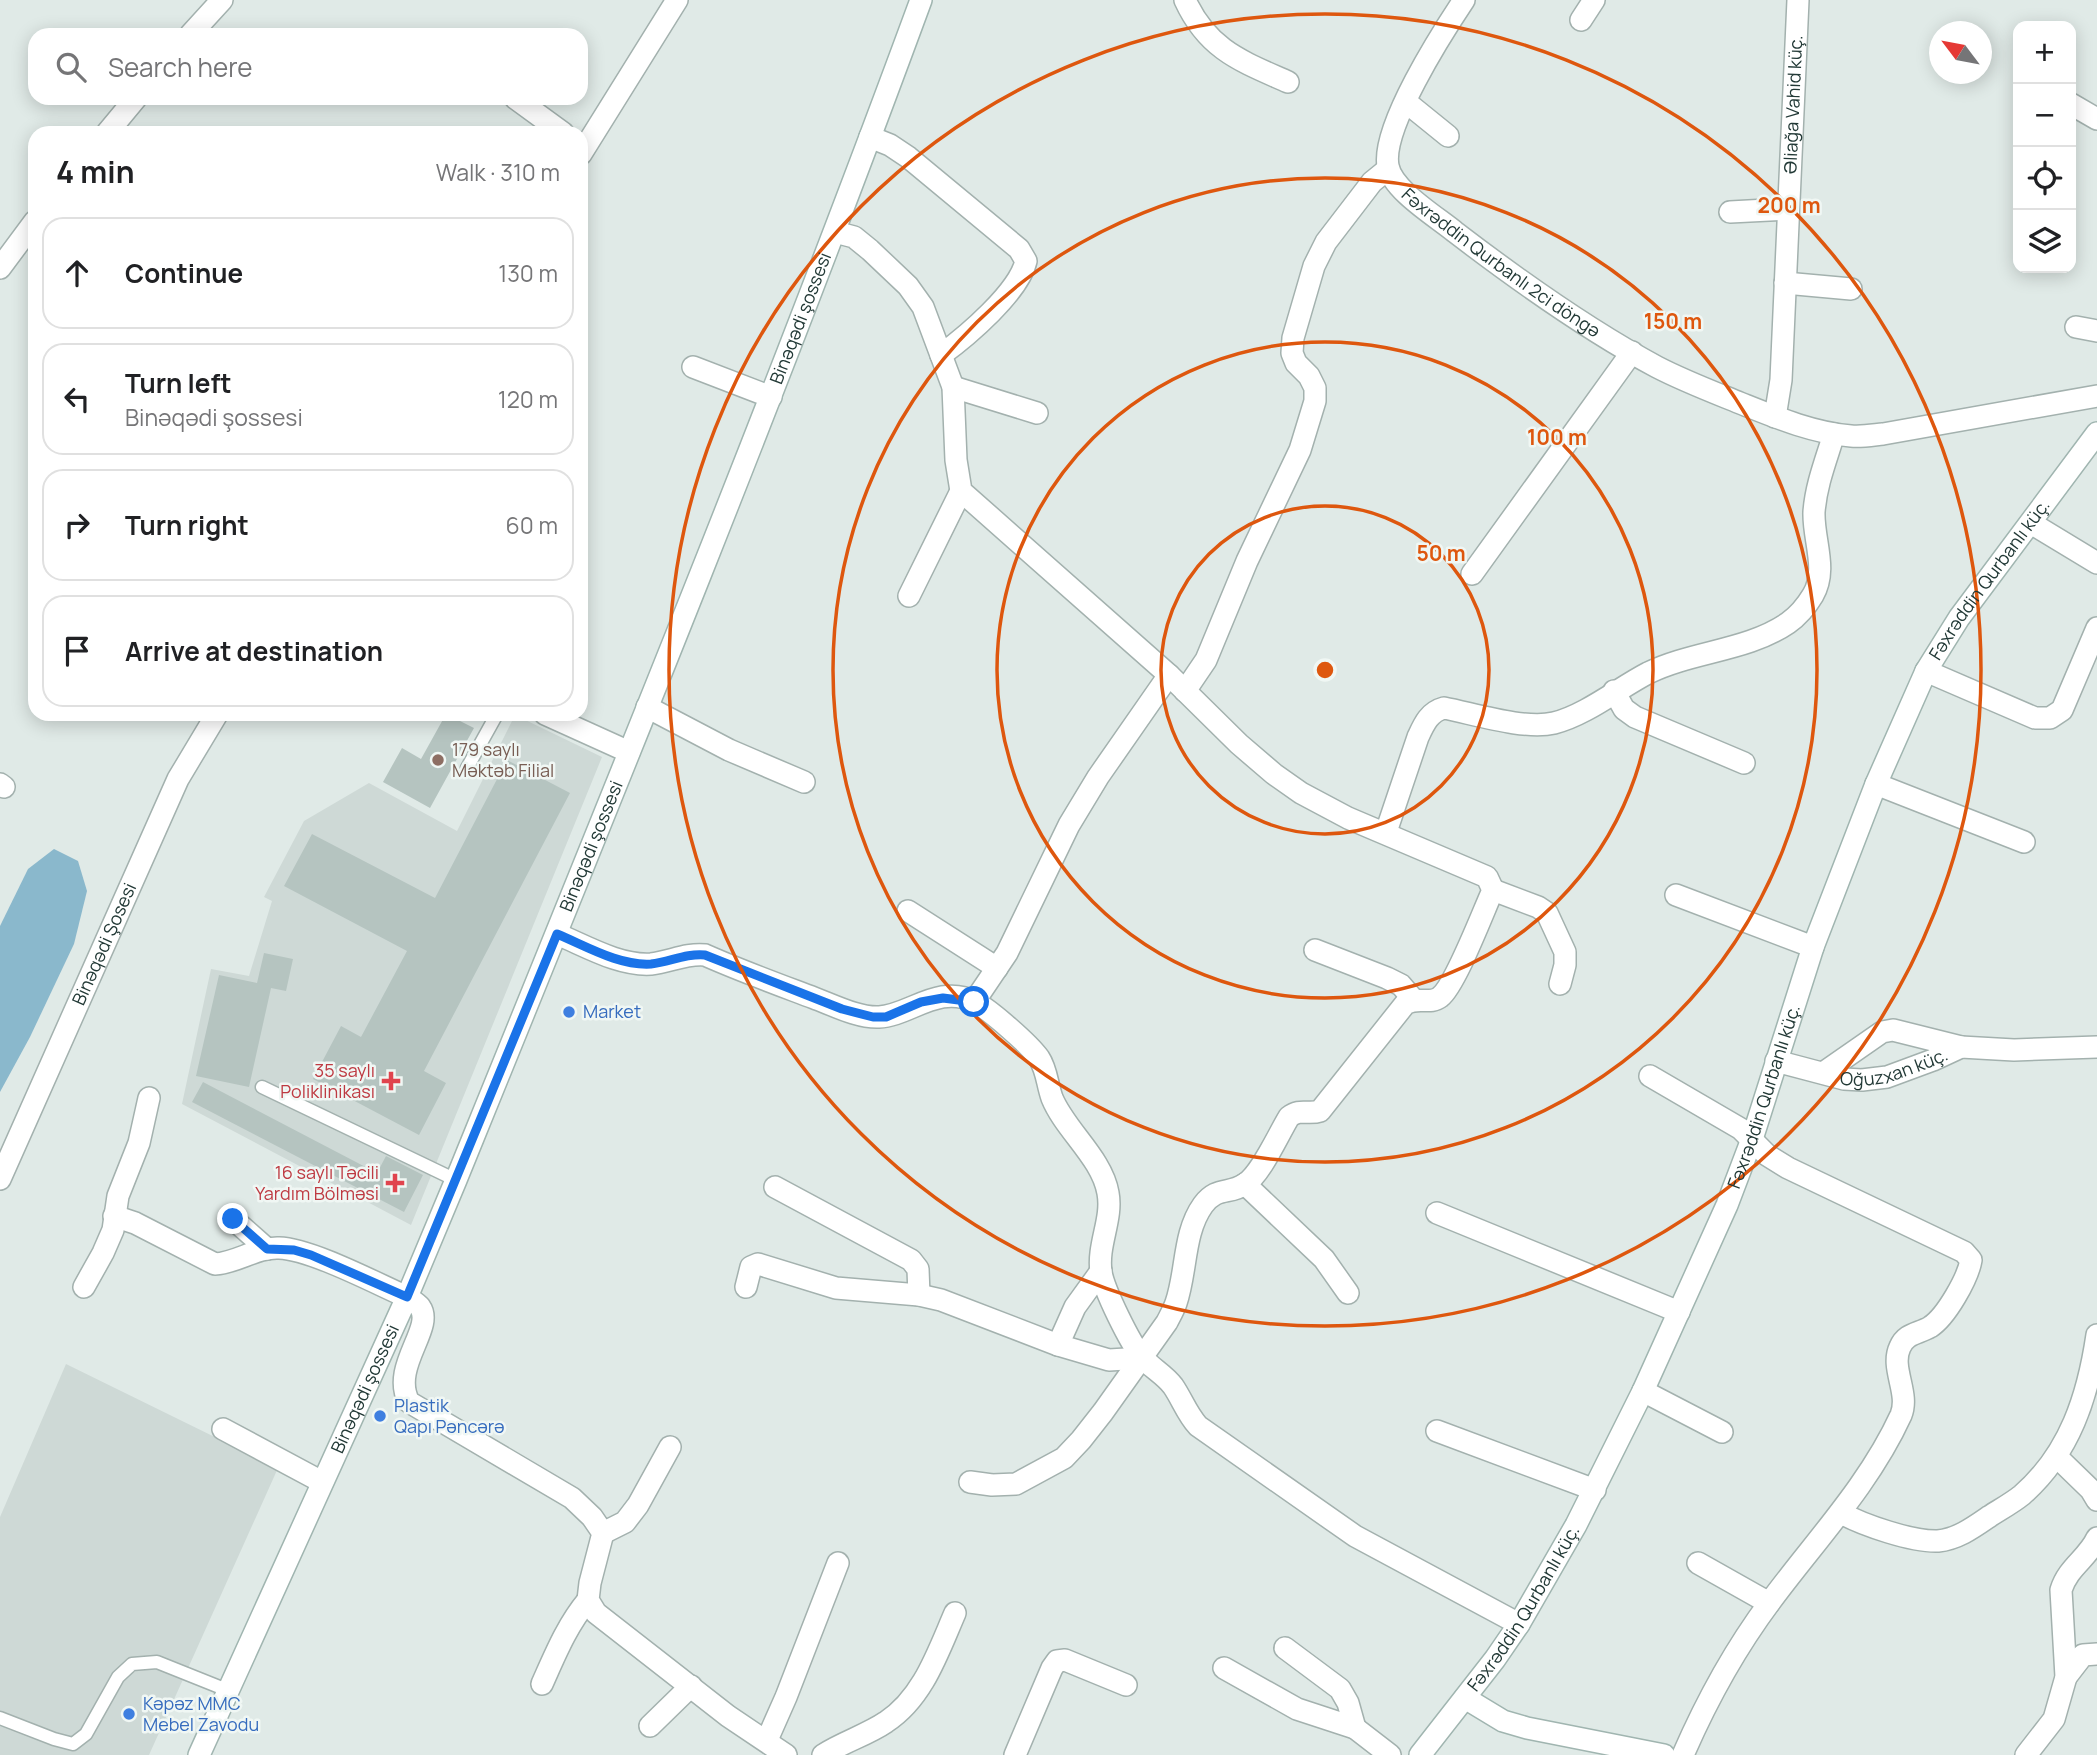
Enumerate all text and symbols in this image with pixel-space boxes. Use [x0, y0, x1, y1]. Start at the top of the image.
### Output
north arrow [1929, 21, 1992, 84]
map controls [2013, 21, 2076, 273]
button: + [2013, 21, 2076, 84]
search box [28, 28, 588, 105]
street label: Əliağa Vahid küç. [1777, 35, 1807, 175]
icon: search [52, 48, 90, 86]
text: Search here [108, 49, 253, 85]
button: − [2013, 84, 2076, 147]
button: locate [2013, 147, 2076, 210]
text: 4 min [56, 151, 134, 192]
text: Walk · 310 m [436, 156, 560, 188]
street label: Fəxrəddin Qurbanlı 2ci döngə [1397, 182, 1605, 342]
text: 200 m [1757, 191, 1821, 219]
button: layers [2013, 210, 2076, 273]
street label: Binəqədi şossesi [764, 249, 836, 387]
icon: ahead [58, 254, 96, 292]
text: Continue [125, 255, 243, 291]
text: 130 m [498, 257, 558, 289]
text: 150 m [1644, 307, 1702, 335]
text: Turn left [125, 365, 232, 401]
icon: left [58, 380, 96, 418]
text: 120 m [498, 383, 558, 415]
text: Binəqədi şossesi [125, 401, 303, 433]
text: 100 m [1527, 423, 1587, 451]
street label: Fəxrəddin Qurbanlı küç. [1923, 494, 2055, 664]
icon: right [58, 506, 96, 544]
text: Turn right [125, 507, 249, 543]
text: 60 m [506, 509, 558, 541]
text: 50 m [1416, 539, 1466, 567]
icon: arrive [58, 632, 96, 670]
text: Arrive at destination [125, 633, 383, 669]
centre of rings [1313, 658, 1337, 682]
place label: 179 saylı Məktəb Filial [452, 737, 554, 782]
marker: 179 saylı Məktəb Filial [430, 752, 446, 768]
street label: Binəqədi şossesi [553, 777, 628, 915]
street label: Binəqədi Şosesi [66, 879, 141, 1009]
route start [958, 986, 989, 1017]
place label: Market [583, 999, 641, 1023]
street label: Fəxrəddin Qurbanlı küç. [1721, 1001, 1805, 1192]
marker: Market [561, 1004, 577, 1020]
street label: Oğuzxan küç. [1839, 1042, 1951, 1091]
place label: 35 saylı Poliklinikası [280, 1058, 375, 1103]
marker: 35 saylı Poliklinikası [381, 1071, 401, 1091]
place label: 16 saylı Təcili Yardım Bölməsi [255, 1160, 379, 1205]
marker: 16 saylı Təcili Yardım Bölməsi [385, 1173, 405, 1193]
route end [217, 1203, 248, 1234]
street label: Binəqədi şossesi [325, 1320, 404, 1457]
place label: Plastik Qapı Pəncərə [394, 1393, 505, 1438]
marker: Plastik Qapı Pəncərə [372, 1408, 388, 1424]
street label: Fəxrəddin Qurbanlı küç. [1461, 1520, 1584, 1696]
place label: Kəpəz MMC Mebel Zavodu [143, 1691, 259, 1736]
marker: Kəpəz MMC Mebel Zavodu [121, 1706, 137, 1722]

